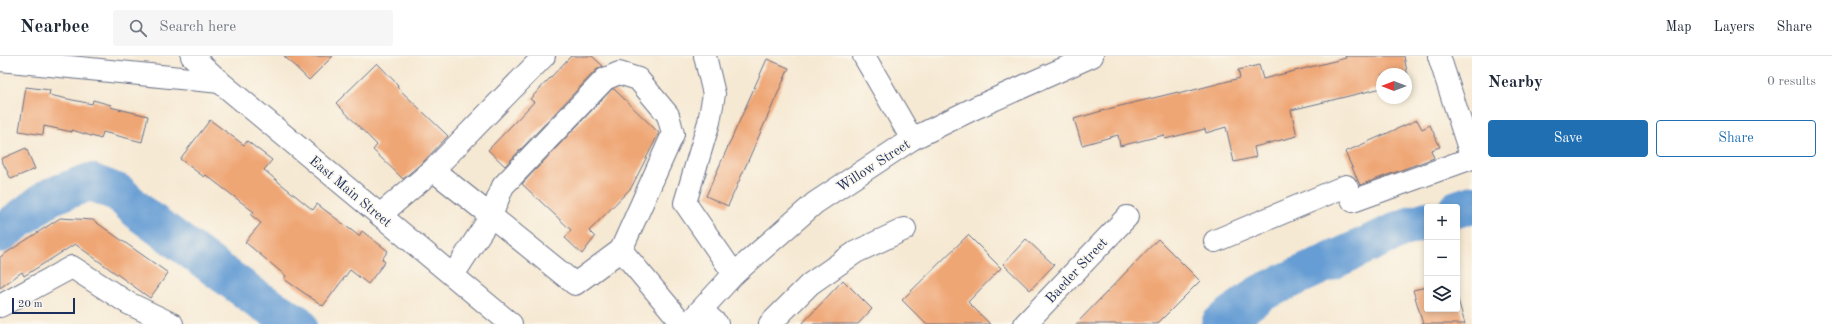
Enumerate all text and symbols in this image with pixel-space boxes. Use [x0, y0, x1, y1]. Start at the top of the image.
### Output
search box [113, 10, 393, 46]
icon: search [127, 17, 149, 39]
text: Nearbee [20, 18, 89, 37]
text: Search here [159, 20, 236, 35]
text: Map [1666, 20, 1692, 34]
text: Layers [1714, 20, 1755, 34]
text: Share [1777, 20, 1812, 34]
north arrow [1376, 68, 1412, 104]
text: Nearby [1488, 74, 1543, 91]
text: 0 results [1767, 75, 1816, 88]
button: Save [1488, 120, 1648, 157]
button: Share [1656, 120, 1816, 157]
street label: Willow Street [834, 137, 913, 195]
street label: East Main Street [307, 153, 394, 230]
map controls [1424, 204, 1460, 312]
button: + [1424, 204, 1460, 240]
street label: Baeder Street [1043, 235, 1110, 306]
button: − [1424, 240, 1460, 276]
button: layers [1424, 276, 1460, 312]
scale bar [12, 296, 75, 315]
text: 20 m [18, 299, 43, 310]

